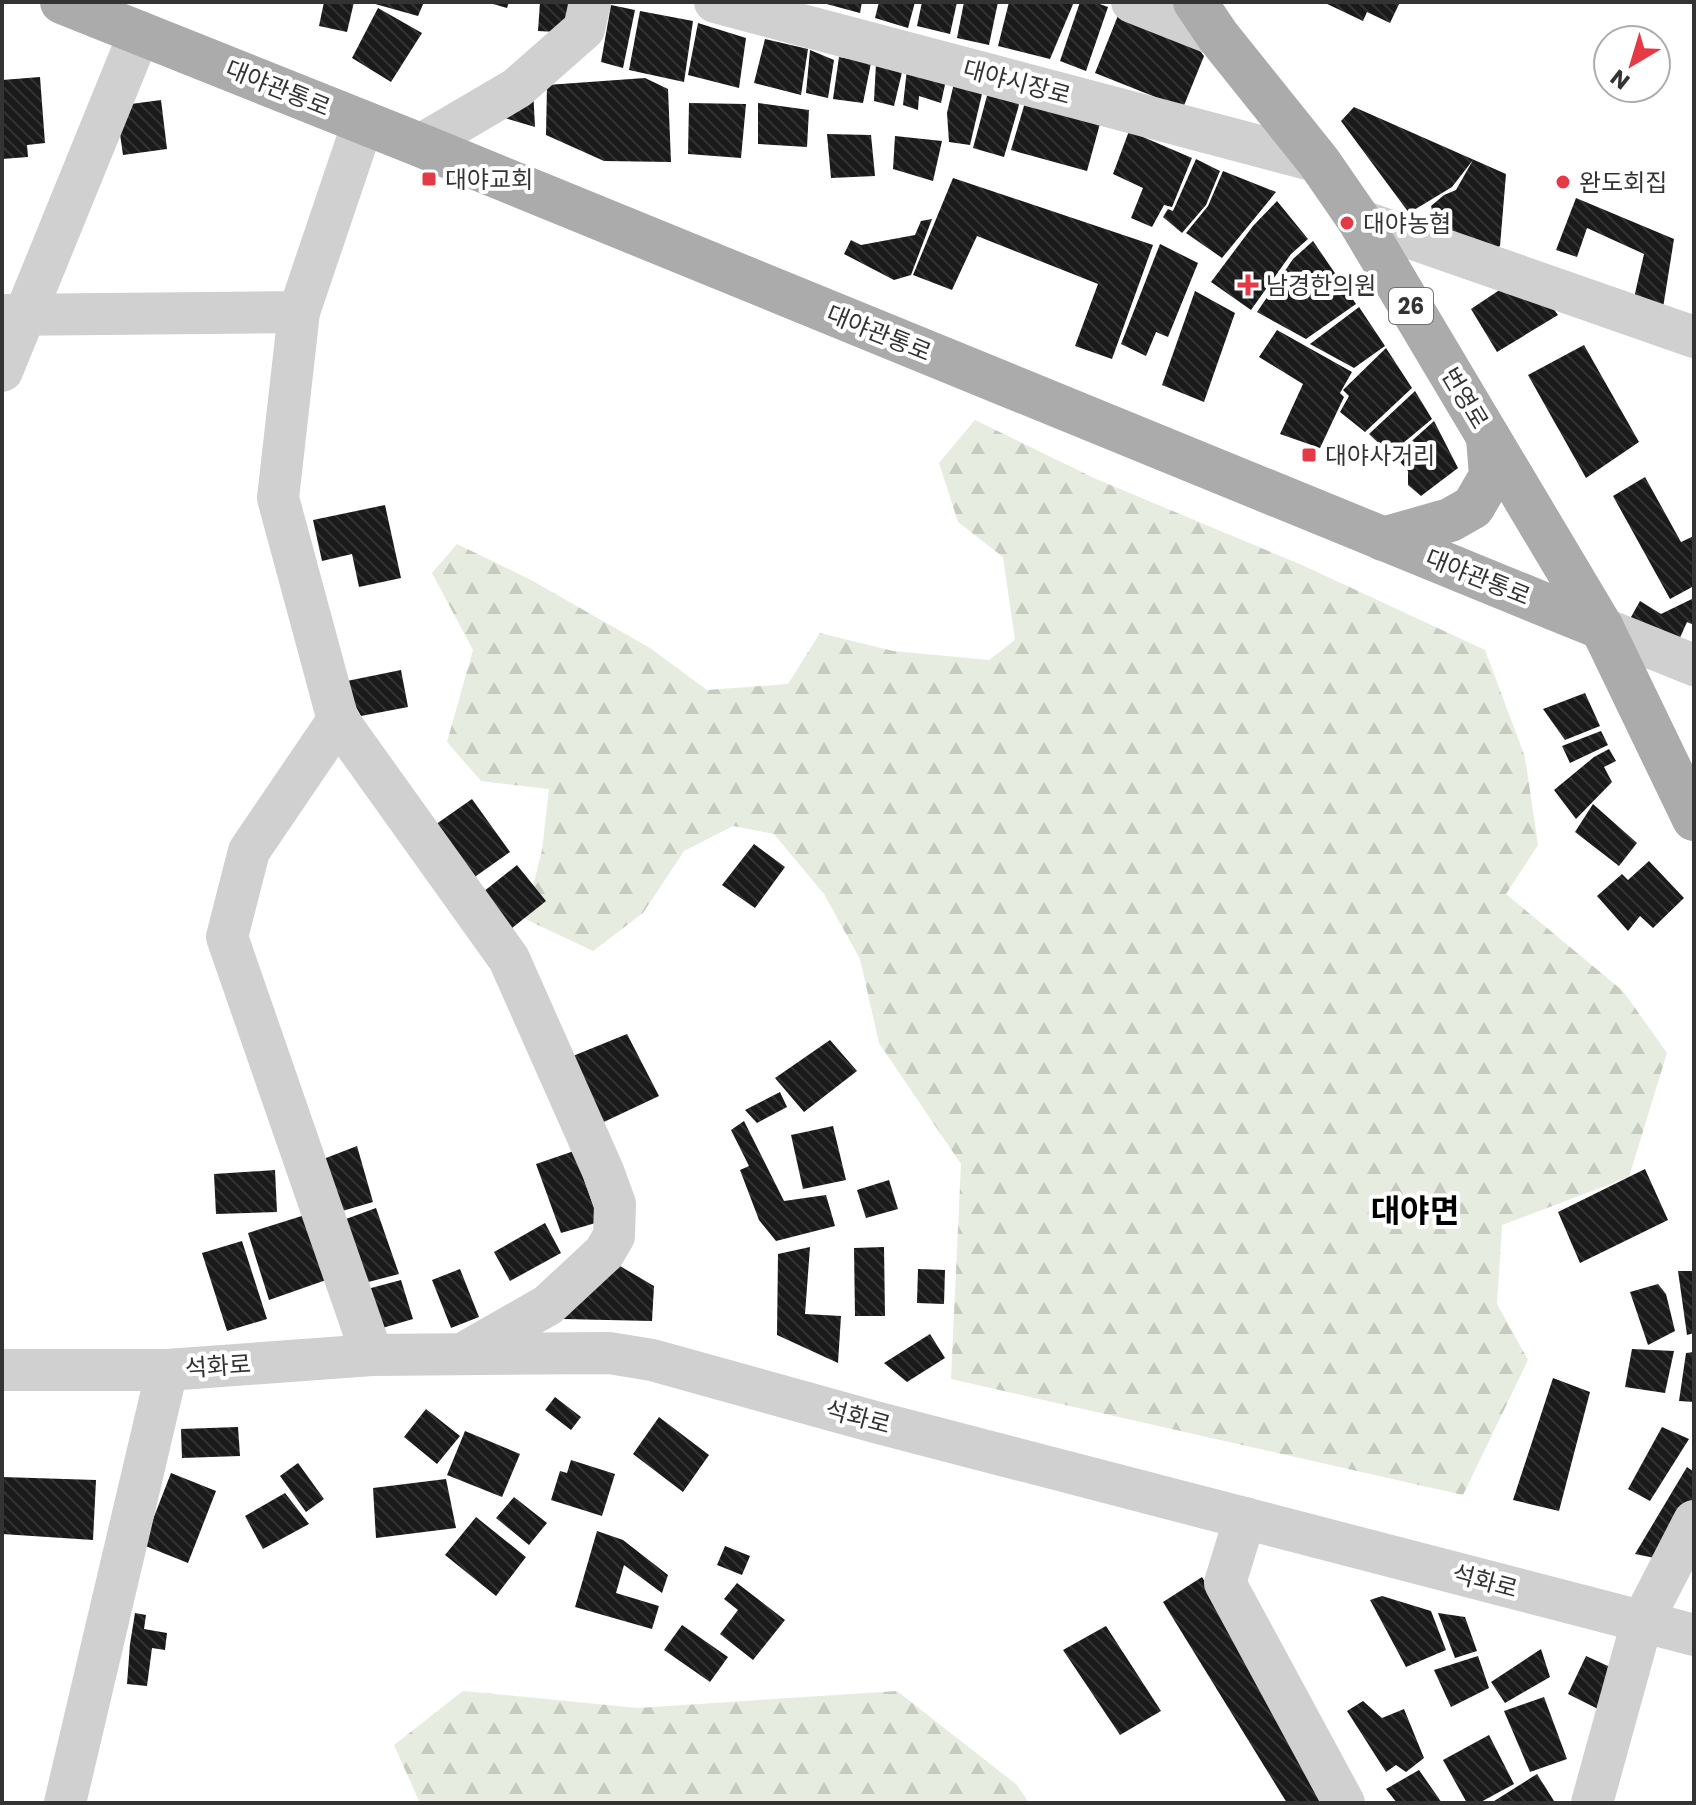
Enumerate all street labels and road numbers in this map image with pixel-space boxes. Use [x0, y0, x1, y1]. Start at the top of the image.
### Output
street label: 대야관통로 [221, 52, 335, 124]
street label: 대야시장로 [959, 52, 1075, 112]
road number: 26 [1389, 288, 1433, 324]
street label: 대야관통로 [822, 297, 936, 369]
street label: 번영로 [1434, 361, 1496, 435]
street label: 대야관통로 [1421, 541, 1535, 613]
street label: 석화로 [184, 1347, 252, 1385]
street label: 석화로 [822, 1392, 894, 1442]
street label: 석화로 [1449, 1556, 1521, 1606]

